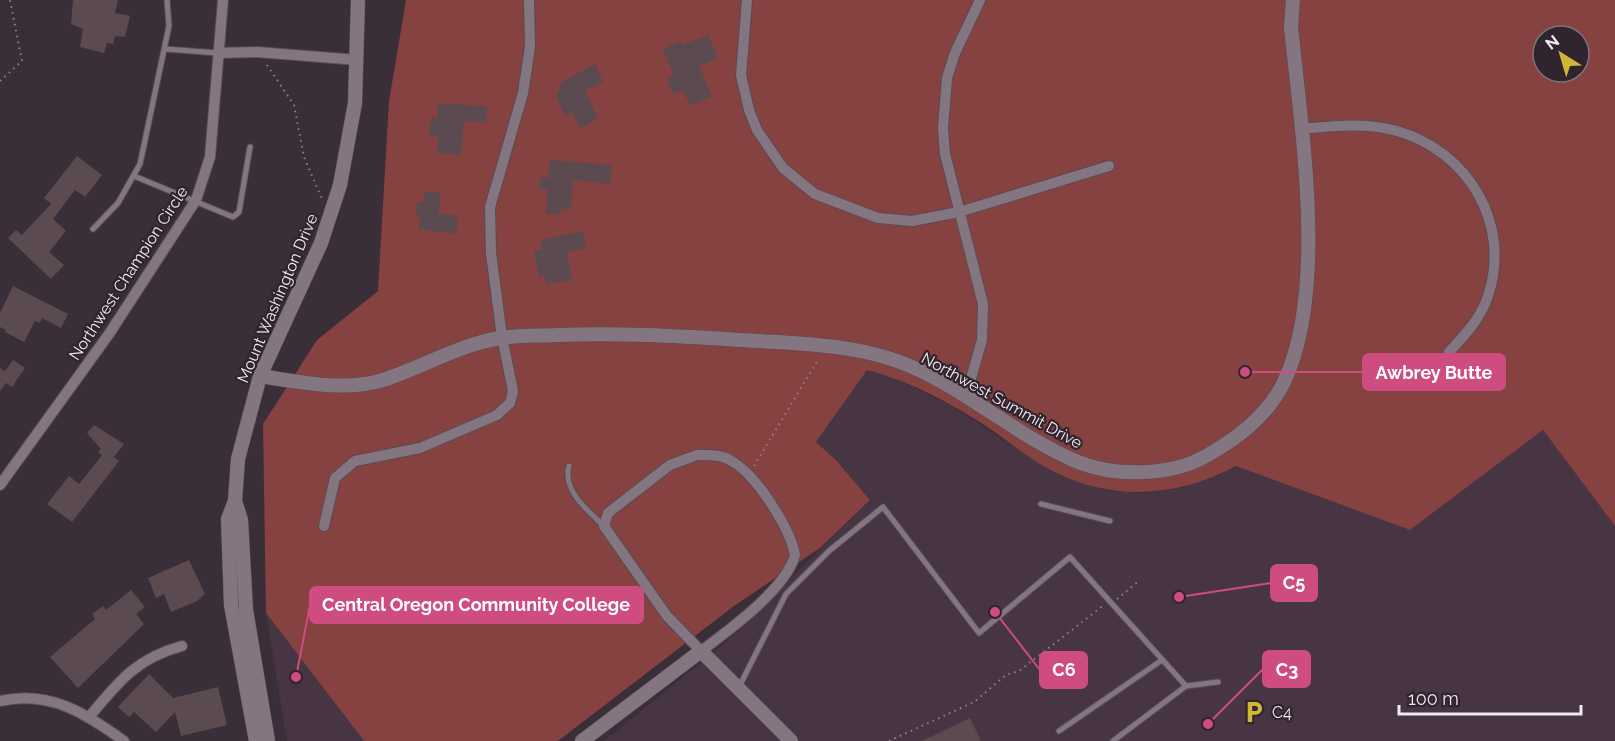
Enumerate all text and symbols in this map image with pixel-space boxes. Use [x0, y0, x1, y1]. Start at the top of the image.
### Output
north arrow [1531, 24, 1591, 84]
text: N [1542, 31, 1563, 54]
street label: Northwest Champion Circle [65, 183, 192, 364]
street label: Mount Washington Drive [233, 211, 322, 386]
street label: Northwest Summit Drive [918, 348, 1085, 453]
callout: Awbrey Butte [1363, 354, 1505, 390]
text: Awbrey Butte [1376, 362, 1493, 383]
callout: C5 [1271, 565, 1317, 601]
text: C5 [1283, 572, 1305, 593]
callout: Central Oregon Community College [310, 587, 643, 623]
text: Central Oregon Community College [322, 594, 630, 615]
callout: C3 [1263, 651, 1310, 687]
callout: C6 [1040, 652, 1087, 688]
text: C6 [1052, 659, 1076, 680]
text: C3 [1276, 659, 1298, 680]
scale bar [1399, 678, 1580, 716]
text: 100 m [1408, 688, 1459, 709]
parking icon: C4 [1241, 699, 1267, 725]
place label: C4 [1272, 703, 1292, 722]

